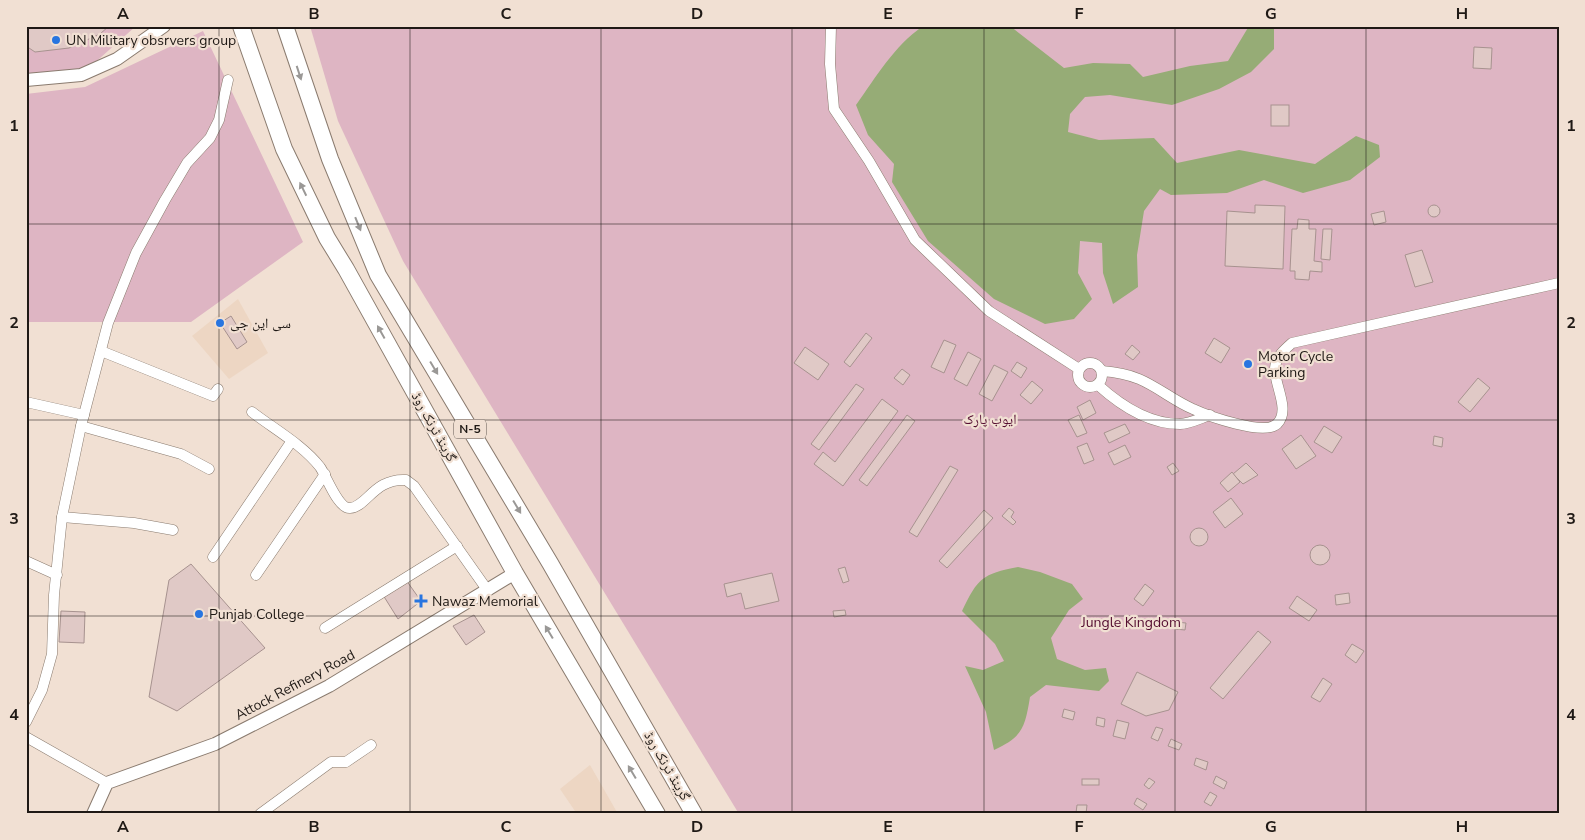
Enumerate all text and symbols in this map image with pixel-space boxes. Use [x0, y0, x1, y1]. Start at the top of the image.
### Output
text: A [117, 3, 129, 25]
text: B [308, 3, 320, 25]
text: C [501, 3, 512, 25]
text: D [691, 3, 703, 25]
text: E [883, 3, 893, 25]
text: F [1075, 3, 1084, 25]
text: G [1265, 3, 1277, 25]
text: H [1456, 3, 1468, 25]
place label: UN Military obsrvers group [66, 31, 236, 50]
marker: UN Military obsrvers group [50, 34, 62, 46]
one-way arrow [296, 66, 304, 81]
text: 1 [9, 115, 19, 137]
text: 1 [1566, 115, 1576, 137]
one-way arrow [299, 182, 307, 196]
one-way arrow [354, 217, 362, 232]
text: 2 [9, 312, 19, 334]
text: 2 [1566, 312, 1576, 334]
place label: سی این جی [230, 314, 291, 333]
marker: سی این جی [214, 317, 226, 329]
one-way arrow [377, 324, 385, 339]
place label: Motor Cycle Parking [1258, 347, 1333, 382]
marker: Motor Cycle Parking [1242, 358, 1254, 370]
one-way arrow [429, 361, 438, 374]
street label: گرینڈ ٹرنک روڈ [407, 389, 461, 465]
park label: ایوب پارک [964, 410, 1016, 429]
road number: N-5 [454, 419, 486, 438]
one-way arrow [512, 501, 521, 514]
text: 3 [9, 508, 19, 530]
text: 3 [1566, 508, 1576, 530]
place label: Nawaz Memorial [432, 592, 539, 611]
marker: Nawaz Memorial [414, 594, 428, 608]
place label: Punjab College [209, 605, 304, 624]
marker: Punjab College [193, 608, 205, 620]
park label: Jungle Kingdom [1080, 613, 1181, 632]
one-way arrow [545, 625, 554, 638]
street label: Attock Refinery Road [232, 645, 358, 725]
text: 4 [9, 704, 19, 726]
text: 4 [1566, 704, 1576, 726]
street label: گرینڈ ٹرنک روڈ [639, 728, 695, 804]
one-way arrow [627, 765, 636, 778]
text: A [117, 816, 129, 838]
text: B [308, 816, 320, 838]
text: C [501, 816, 512, 838]
text: D [691, 816, 703, 838]
text: E [883, 816, 893, 838]
text: F [1075, 816, 1084, 838]
text: G [1265, 816, 1277, 838]
text: H [1456, 816, 1468, 838]

